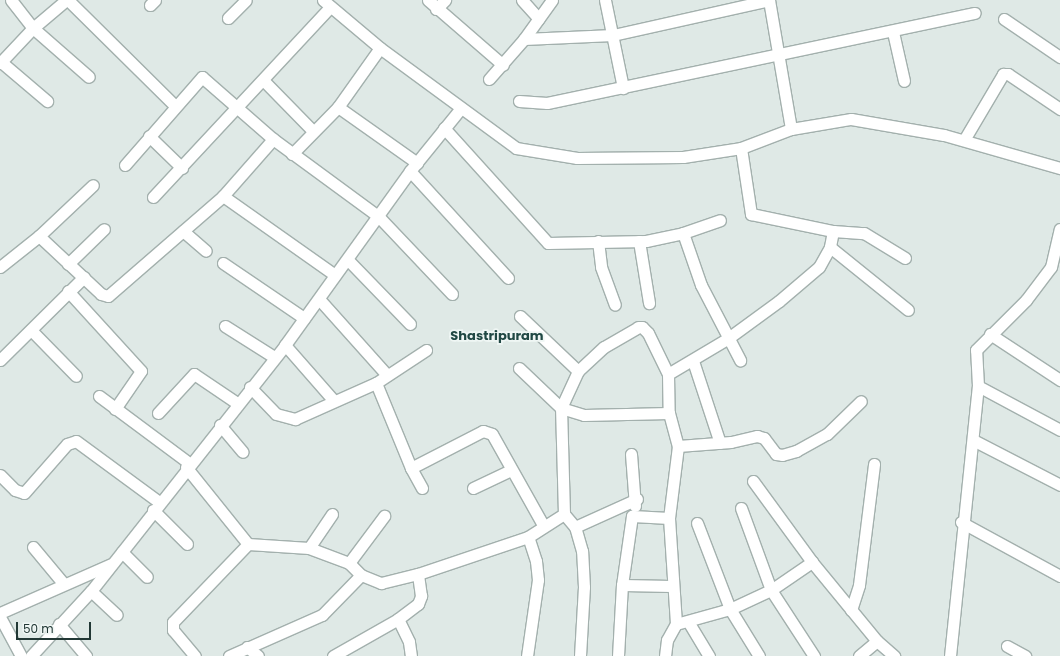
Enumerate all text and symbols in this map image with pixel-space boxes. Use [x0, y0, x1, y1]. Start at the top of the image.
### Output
district label: Shastripuram [450, 328, 544, 344]
scale bar [18, 614, 93, 640]
text: 50 m [23, 620, 54, 637]

